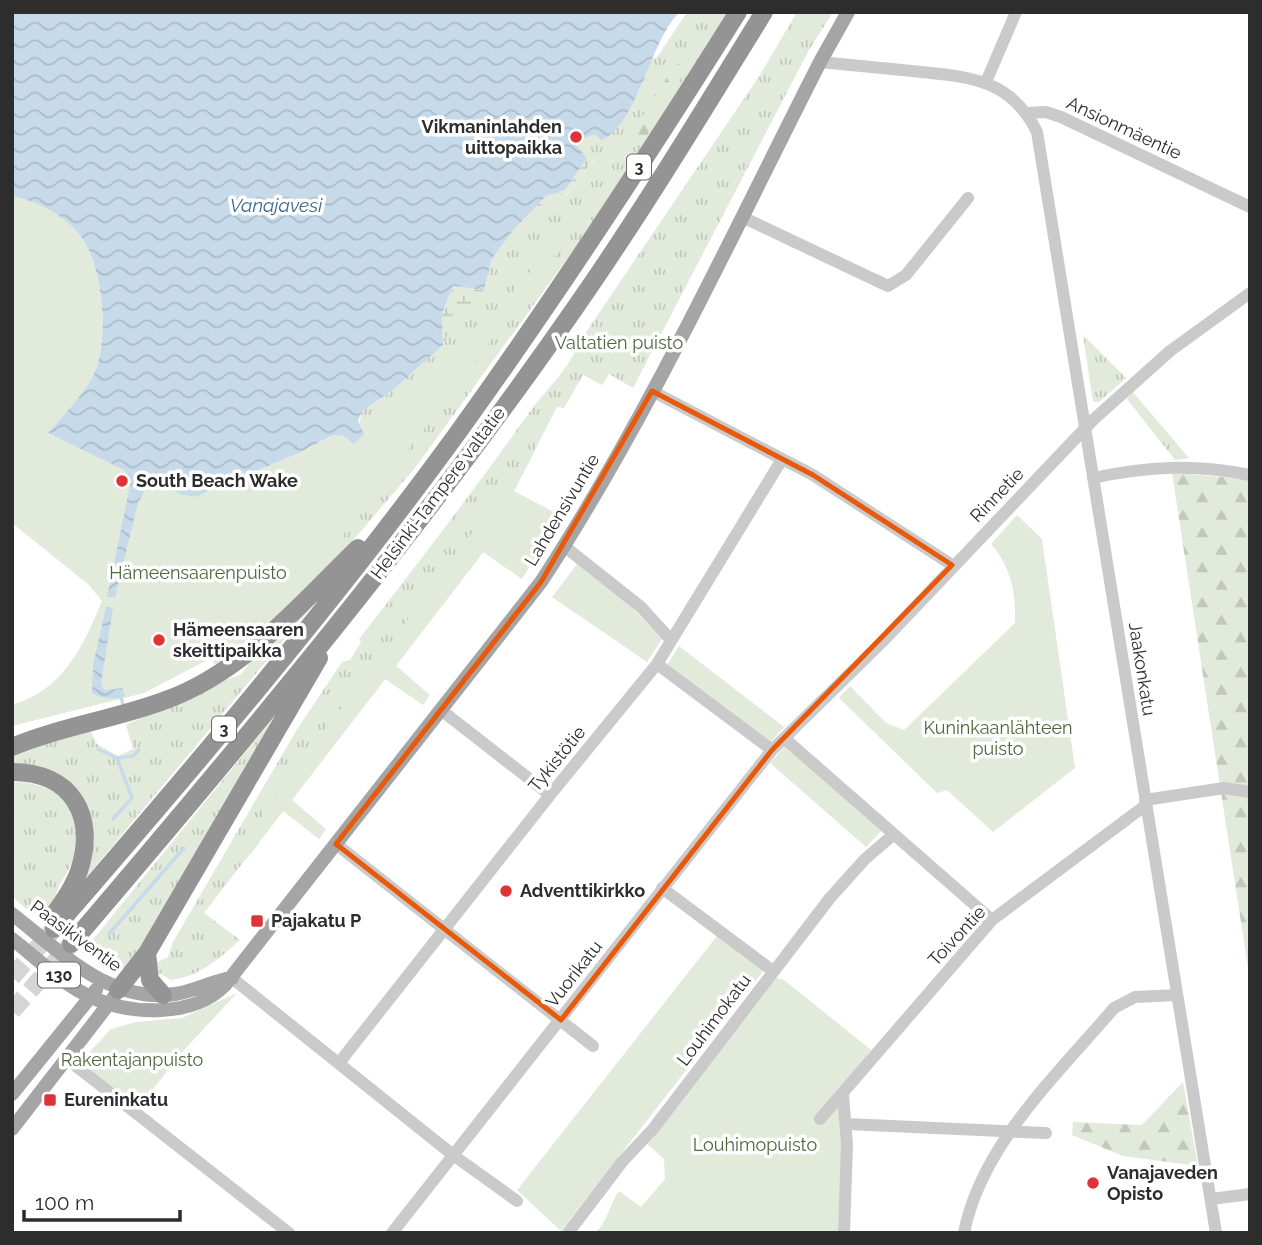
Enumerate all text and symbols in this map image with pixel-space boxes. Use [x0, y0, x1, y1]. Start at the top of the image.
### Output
street label: Ansionmäentie [1063, 92, 1185, 164]
place label: Vikmaninlahden uittopaikka [422, 116, 562, 158]
marker: Vikmaninlahden uittopaikka [568, 129, 584, 145]
road number: 3 [627, 154, 651, 180]
water label: Vanajavesi [230, 194, 323, 216]
park label: Valtatien puisto [555, 332, 683, 353]
street label: Helsinki-Tampere valtatie [366, 402, 509, 583]
street label: Lahdensivuntie [520, 450, 603, 570]
street label: Rinnetie [966, 463, 1028, 526]
place label: South Beach Wake [136, 470, 298, 491]
marker: South Beach Wake [114, 473, 130, 489]
park label: Hämeensaarenpuisto [109, 562, 287, 583]
place label: Hämeensaaren skeittipaikka [173, 619, 304, 661]
street label: Jaakonkatu [1125, 621, 1160, 717]
marker: Hämeensaaren skeittipaikka [151, 632, 167, 648]
road number: 3 [212, 716, 236, 742]
park label: Kuninkaanlähteen puisto [923, 717, 1073, 759]
street label: Tykistötie [524, 721, 590, 796]
place label: Adventtikirkko [520, 880, 645, 901]
marker: Adventtikirkko [498, 883, 514, 899]
street label: Paasikiventie [27, 895, 126, 976]
street label: Toivontie [924, 901, 990, 970]
place label: Pajakatu P [271, 910, 361, 931]
marker: Pajakatu P [249, 913, 265, 929]
street label: Vuorikatu [541, 936, 606, 1011]
road number: 130 [38, 962, 80, 987]
street label: Louhimokatu [672, 970, 755, 1070]
park label: Rakentajanpuisto [61, 1049, 204, 1070]
place label: Eureninkatu [64, 1089, 168, 1110]
marker: Eureninkatu [42, 1092, 58, 1108]
park label: Louhimopuisto [693, 1134, 817, 1155]
place label: Vanajaveden Opisto [1107, 1162, 1218, 1204]
marker: Vanajaveden Opisto [1085, 1175, 1101, 1191]
scale bar [24, 1178, 180, 1222]
text: 100 m [35, 1190, 94, 1215]

